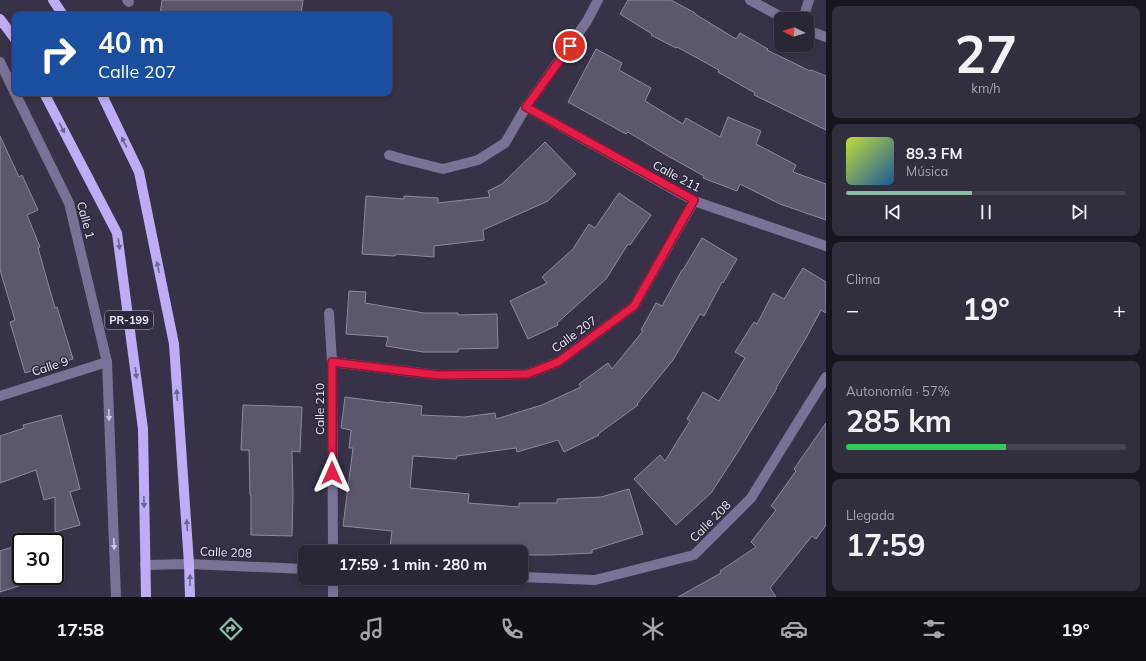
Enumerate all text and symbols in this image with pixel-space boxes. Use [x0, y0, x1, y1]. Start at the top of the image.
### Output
north arrow [774, 12, 814, 52]
map controls [774, 12, 814, 52]
text: 27 [955, 21, 1017, 86]
text: 40 m [98, 25, 164, 60]
icon: right [32, 28, 84, 80]
pin [553, 29, 587, 63]
icon: arrive [559, 35, 581, 57]
text: Calle 207 [98, 60, 176, 83]
text: km/h [971, 80, 1001, 96]
one-way arrow [59, 122, 65, 133]
one-way arrow [121, 136, 128, 148]
text: 89.3 FM [906, 144, 962, 163]
street label: Calle 211 [650, 157, 704, 195]
text: Música [906, 163, 948, 179]
street label: Calle 1 [74, 200, 98, 240]
icon: previous [882, 201, 904, 223]
icon: pause [975, 201, 997, 223]
icon: next [1068, 201, 1090, 223]
one-way arrow [116, 238, 122, 250]
one-way arrow [155, 261, 161, 273]
text: Clima [846, 271, 880, 287]
text: 19° [962, 290, 1010, 328]
text: − [846, 296, 859, 324]
text: + [1113, 296, 1126, 324]
road number: PR-199 [105, 311, 153, 329]
street label: Calle 207 [548, 313, 600, 355]
street label: Calle 9 [30, 353, 70, 379]
one-way arrow [133, 367, 139, 379]
street label: Calle 210 [312, 383, 327, 435]
text: Autonomía · 57% [846, 383, 950, 399]
one-way arrow [174, 389, 181, 401]
text: 285 km [846, 402, 952, 440]
one-way arrow [106, 409, 112, 422]
position arrow [311, 452, 353, 494]
one-way arrow [141, 496, 147, 509]
street label: Calle 208 [686, 497, 734, 545]
text: Llegada [846, 507, 895, 523]
one-way arrow [183, 519, 190, 531]
text: 17:59 [846, 526, 925, 564]
speed limit sign: 30 [12, 533, 64, 585]
one-way arrow [111, 538, 118, 550]
street label: Calle 208 [200, 544, 252, 560]
text: 17:59 · 1 min · 280 m [339, 555, 487, 574]
one-way arrow [186, 574, 193, 586]
icon: directions [217, 615, 245, 643]
icon: music [358, 615, 386, 643]
icon: phone [498, 615, 526, 643]
icon: climate [639, 615, 667, 643]
icon: car [780, 615, 808, 643]
icon: filters [920, 615, 948, 643]
text: 17:58 [56, 618, 104, 641]
text: 19° [1061, 618, 1090, 641]

